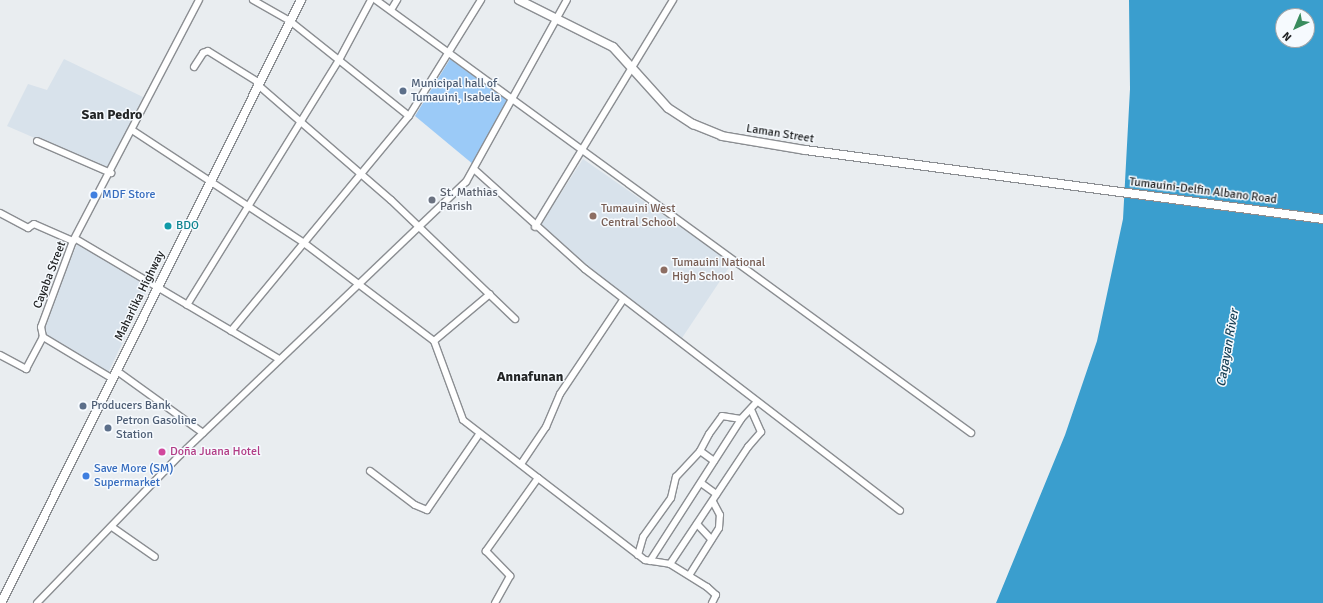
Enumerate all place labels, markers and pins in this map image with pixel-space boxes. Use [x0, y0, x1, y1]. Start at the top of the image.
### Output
place label: Municipal hall of Tumauini, Isabela [411, 77, 500, 105]
marker: Municipal hall of Tumauini, Isabela [398, 86, 408, 96]
place label: St. Mathias Parish [440, 186, 498, 214]
place label: MDF Store [102, 188, 156, 202]
marker: MDF Store [89, 190, 99, 200]
marker: St. Mathias Parish [427, 195, 437, 205]
place label: Tumauini West Central School [601, 202, 676, 230]
marker: Tumauini West Central School [588, 211, 598, 221]
place label: BDO [176, 219, 199, 233]
marker: BDO [163, 221, 173, 231]
place label: Tumauini National High School [672, 256, 765, 284]
marker: Tumauini National High School [659, 265, 669, 275]
place label: Producers Bank [91, 399, 171, 413]
marker: Producers Bank [78, 401, 88, 411]
place label: Petron Gasoline Station [116, 414, 197, 442]
marker: Petron Gasoline Station [103, 423, 113, 433]
place label: Doña Juana Hotel [170, 445, 260, 459]
marker: Doña Juana Hotel [157, 447, 167, 457]
place label: Save More (SM) Supermarket [94, 462, 173, 490]
marker: Save More (SM) Supermarket [81, 471, 91, 481]

